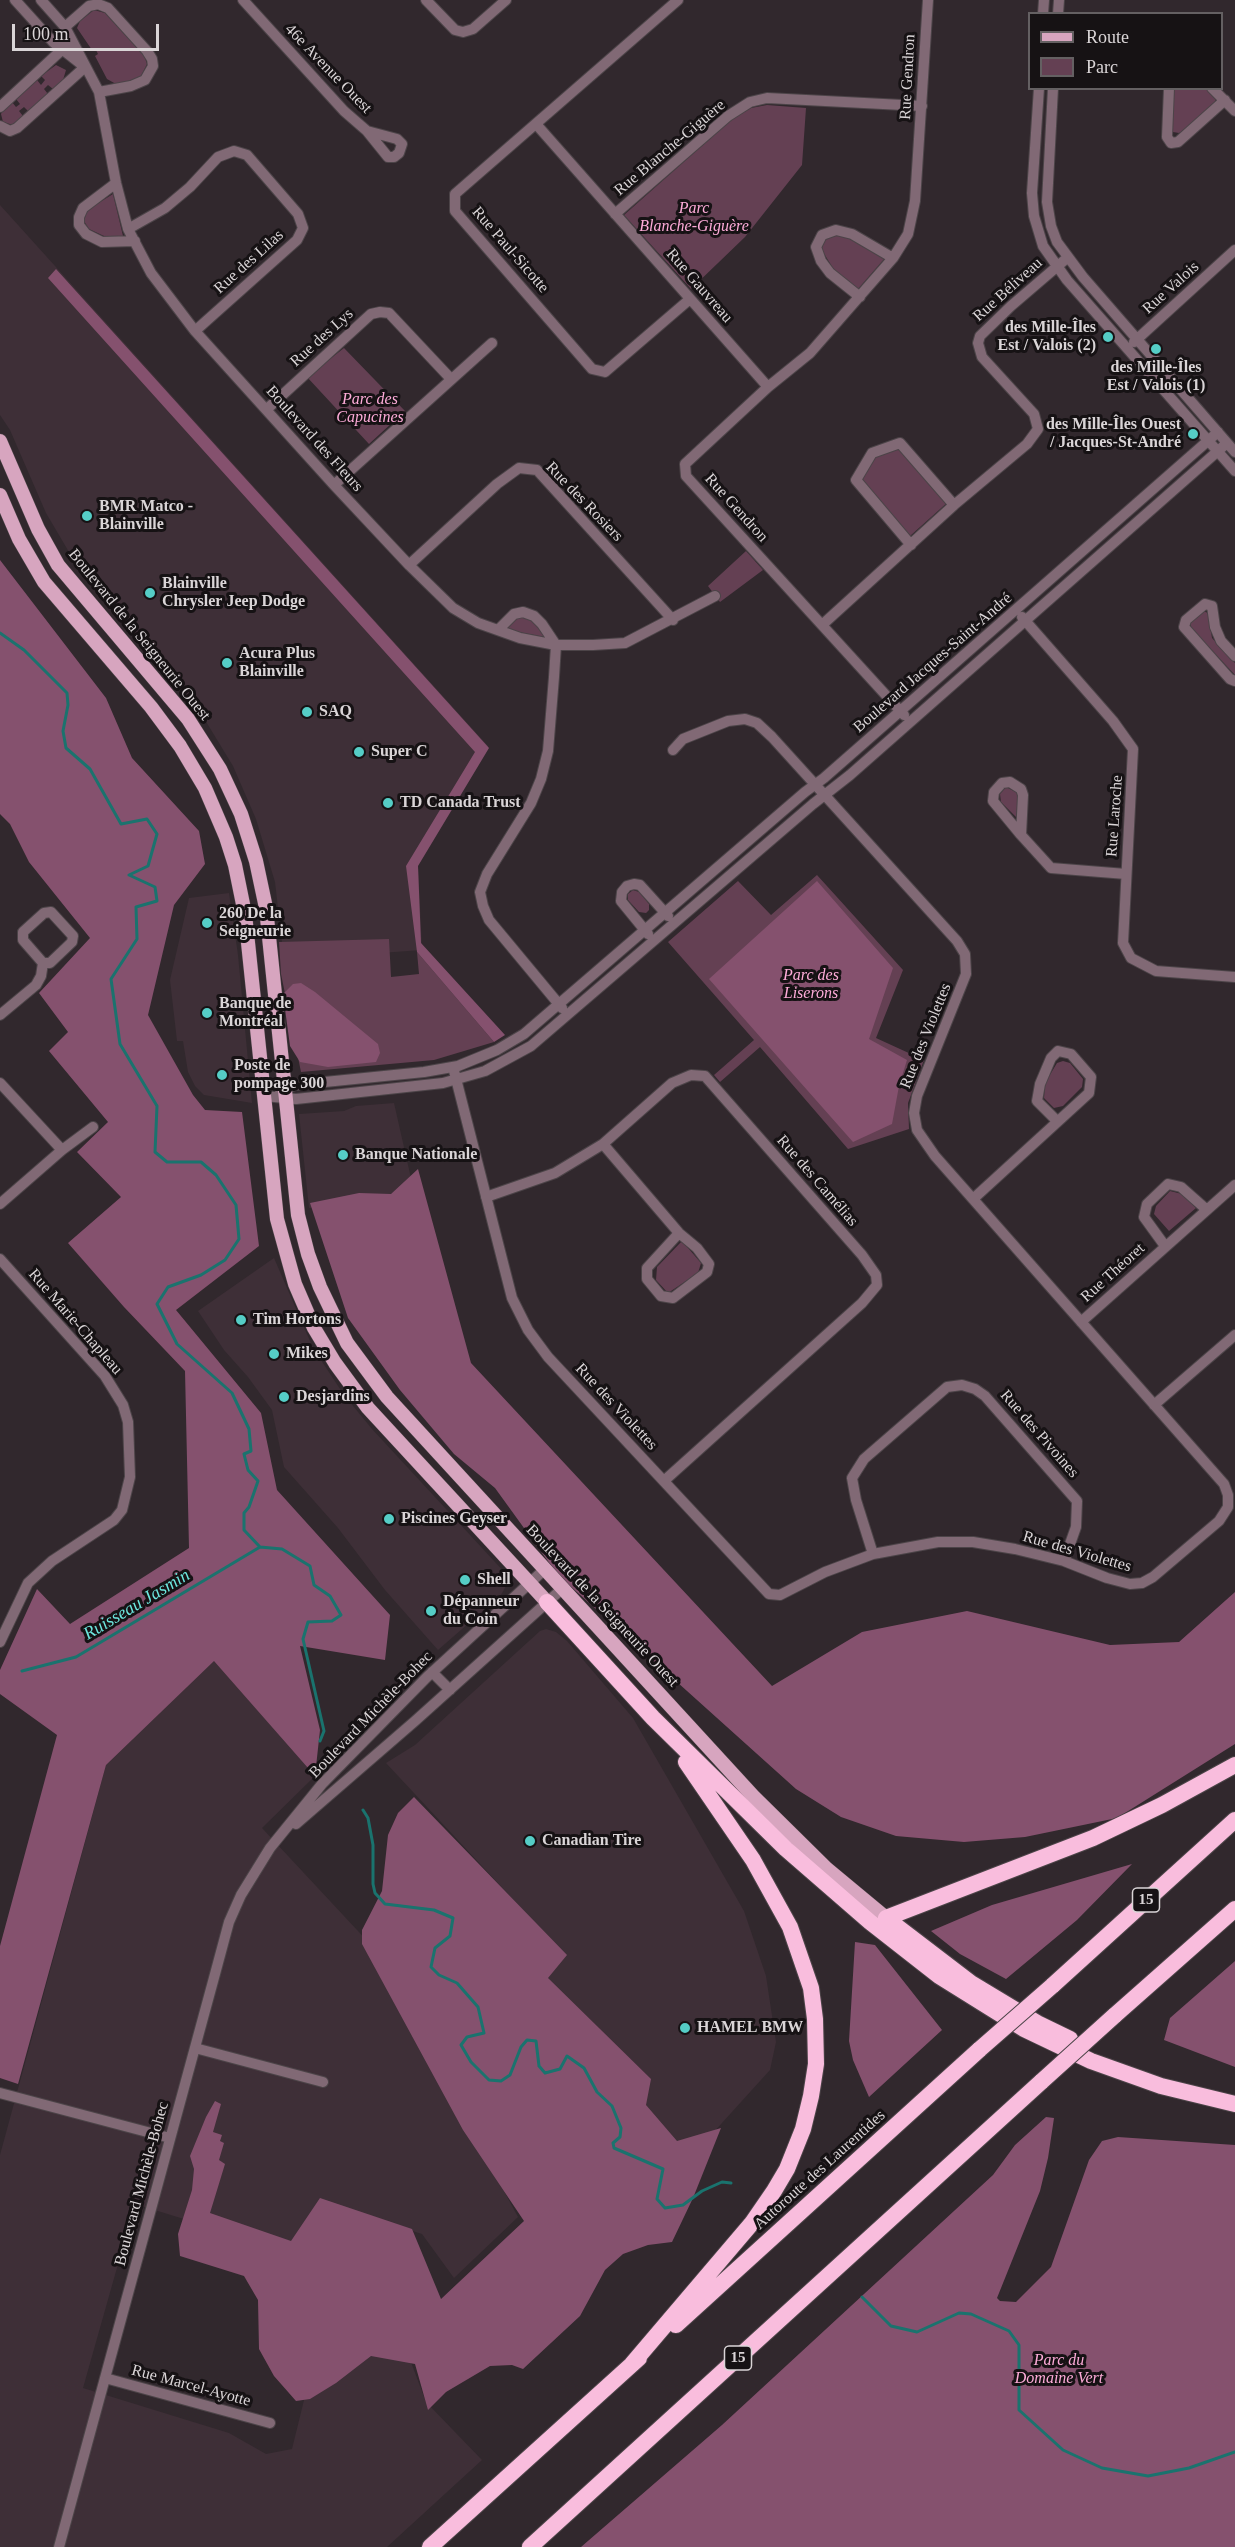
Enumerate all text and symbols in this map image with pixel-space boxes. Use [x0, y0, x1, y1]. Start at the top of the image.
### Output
scale bar [15, 12, 162, 50]
legend [1028, 12, 1223, 90]
street label: 46e Avenue Ouest [280, 20, 376, 118]
text: 100 m [23, 24, 69, 44]
text: Route [1086, 27, 1129, 47]
street label: Rue Gendron [896, 34, 920, 120]
text: Parc [1086, 57, 1118, 77]
street label: Rue Blanche-Giguère [611, 96, 729, 200]
park label: Parc Blanche-Giguère [639, 199, 749, 237]
street label: Rue Paul-Sicotte [467, 203, 553, 297]
street label: Rue des Lilas [210, 226, 288, 298]
street label: Rue Gauvreau [662, 245, 736, 327]
street label: Rue Béliveau [969, 254, 1047, 326]
street label: Rue Valois [1139, 258, 1203, 318]
street label: Rue des Lys [287, 305, 357, 371]
place label: des Mille-Îles Est / Valois (2) [997, 318, 1096, 356]
marker: des Mille-Îles Est / Valois (2) [1101, 330, 1115, 344]
marker: des Mille-Îles Est / Valois (1) [1149, 342, 1163, 356]
place label: des Mille-Îles Est / Valois (1) [1107, 358, 1205, 396]
street label: Boulevard des Fleurs [261, 382, 367, 496]
park label: Parc des Capucines [336, 390, 404, 428]
place label: des Mille-Îles Ouest / Jacques-St-André [1046, 415, 1181, 453]
marker: des Mille-Îles Ouest / Jacques-St-André [1186, 427, 1200, 441]
street label: Rue des Rosiers [541, 458, 627, 546]
street label: Rue Gendron [700, 470, 772, 546]
place label: BMR Matco - Blainville [99, 497, 193, 535]
marker: BMR Matco - Blainville [80, 509, 94, 523]
street label: Boulevard de la Seigneurie Ouest [64, 545, 214, 725]
place label: Blainville Chrysler Jeep Dodge [162, 574, 305, 612]
marker: Blainville Chrysler Jeep Dodge [143, 586, 157, 600]
street label: Boulevard Jacques-Saint-André [850, 589, 1016, 737]
place label: Acura Plus Blainville [239, 644, 315, 682]
marker: Acura Plus Blainville [220, 656, 234, 670]
place label: SAQ [319, 702, 352, 722]
marker: SAQ [300, 705, 314, 719]
place label: Super C [371, 742, 427, 762]
marker: Super C [352, 745, 366, 759]
street label: Rue Laroche [1103, 774, 1127, 858]
place label: TD Canada Trust [400, 793, 521, 813]
marker: TD Canada Trust [381, 796, 395, 810]
place label: 260 De la Seigneurie [219, 904, 291, 942]
marker: 260 De la Seigneurie [200, 916, 214, 930]
park label: Parc des Liserons [783, 966, 839, 1004]
street label: Rue des Violettes [896, 981, 956, 1091]
place label: Banque de Montréal [219, 994, 291, 1032]
marker: Banque de Montréal [200, 1006, 214, 1020]
place label: Poste de pompage 300 [234, 1056, 324, 1094]
marker: Poste de pompage 300 [215, 1068, 229, 1082]
street label: Rue des Camélias [772, 1131, 862, 1231]
place label: Banque Nationale [355, 1145, 477, 1165]
marker: Banque Nationale [336, 1148, 350, 1162]
street label: Rue Théoret [1077, 1239, 1149, 1307]
street label: Rue Marie-Chapleau [24, 1265, 126, 1379]
place label: Tim Hortons [253, 1310, 341, 1330]
marker: Tim Hortons [234, 1313, 248, 1327]
place label: Mikes [286, 1344, 328, 1364]
marker: Mikes [267, 1347, 281, 1361]
street label: Rue des Violettes [571, 1360, 661, 1454]
street label: Rue des Pivoines [996, 1386, 1082, 1482]
place label: Desjardins [296, 1387, 370, 1407]
marker: Desjardins [277, 1390, 291, 1404]
place label: Piscines Geyser [401, 1509, 507, 1529]
marker: Piscines Geyser [382, 1512, 396, 1526]
street label: Boulevard de la Seigneurie Ouest [522, 1521, 682, 1691]
street label: Rue des Violettes [1021, 1527, 1133, 1577]
water label: Ruisseau Jasmin [80, 1565, 194, 1645]
place label: Shell [477, 1570, 511, 1590]
marker: Shell [458, 1573, 472, 1587]
place label: Dépanneur du Coin [443, 1592, 519, 1630]
marker: Dépanneur du Coin [424, 1604, 438, 1618]
street label: Boulevard Michèle-Bohec [305, 1647, 437, 1783]
place label: Canadian Tire [542, 1831, 641, 1851]
marker: Canadian Tire [523, 1834, 537, 1848]
road number: 15 [1132, 1888, 1160, 1912]
place label: HAMEL BMW [697, 2018, 803, 2038]
marker: HAMEL BMW [678, 2021, 692, 2035]
street label: Boulevard Michèle-Bohec [111, 2100, 173, 2268]
street label: Autoroute des Laurentides [751, 2106, 889, 2234]
road number: 15 [724, 2346, 752, 2370]
park label: Parc du Domaine Vert [1015, 2351, 1103, 2389]
street label: Rue Marcel-Ayotte [129, 2361, 253, 2411]

